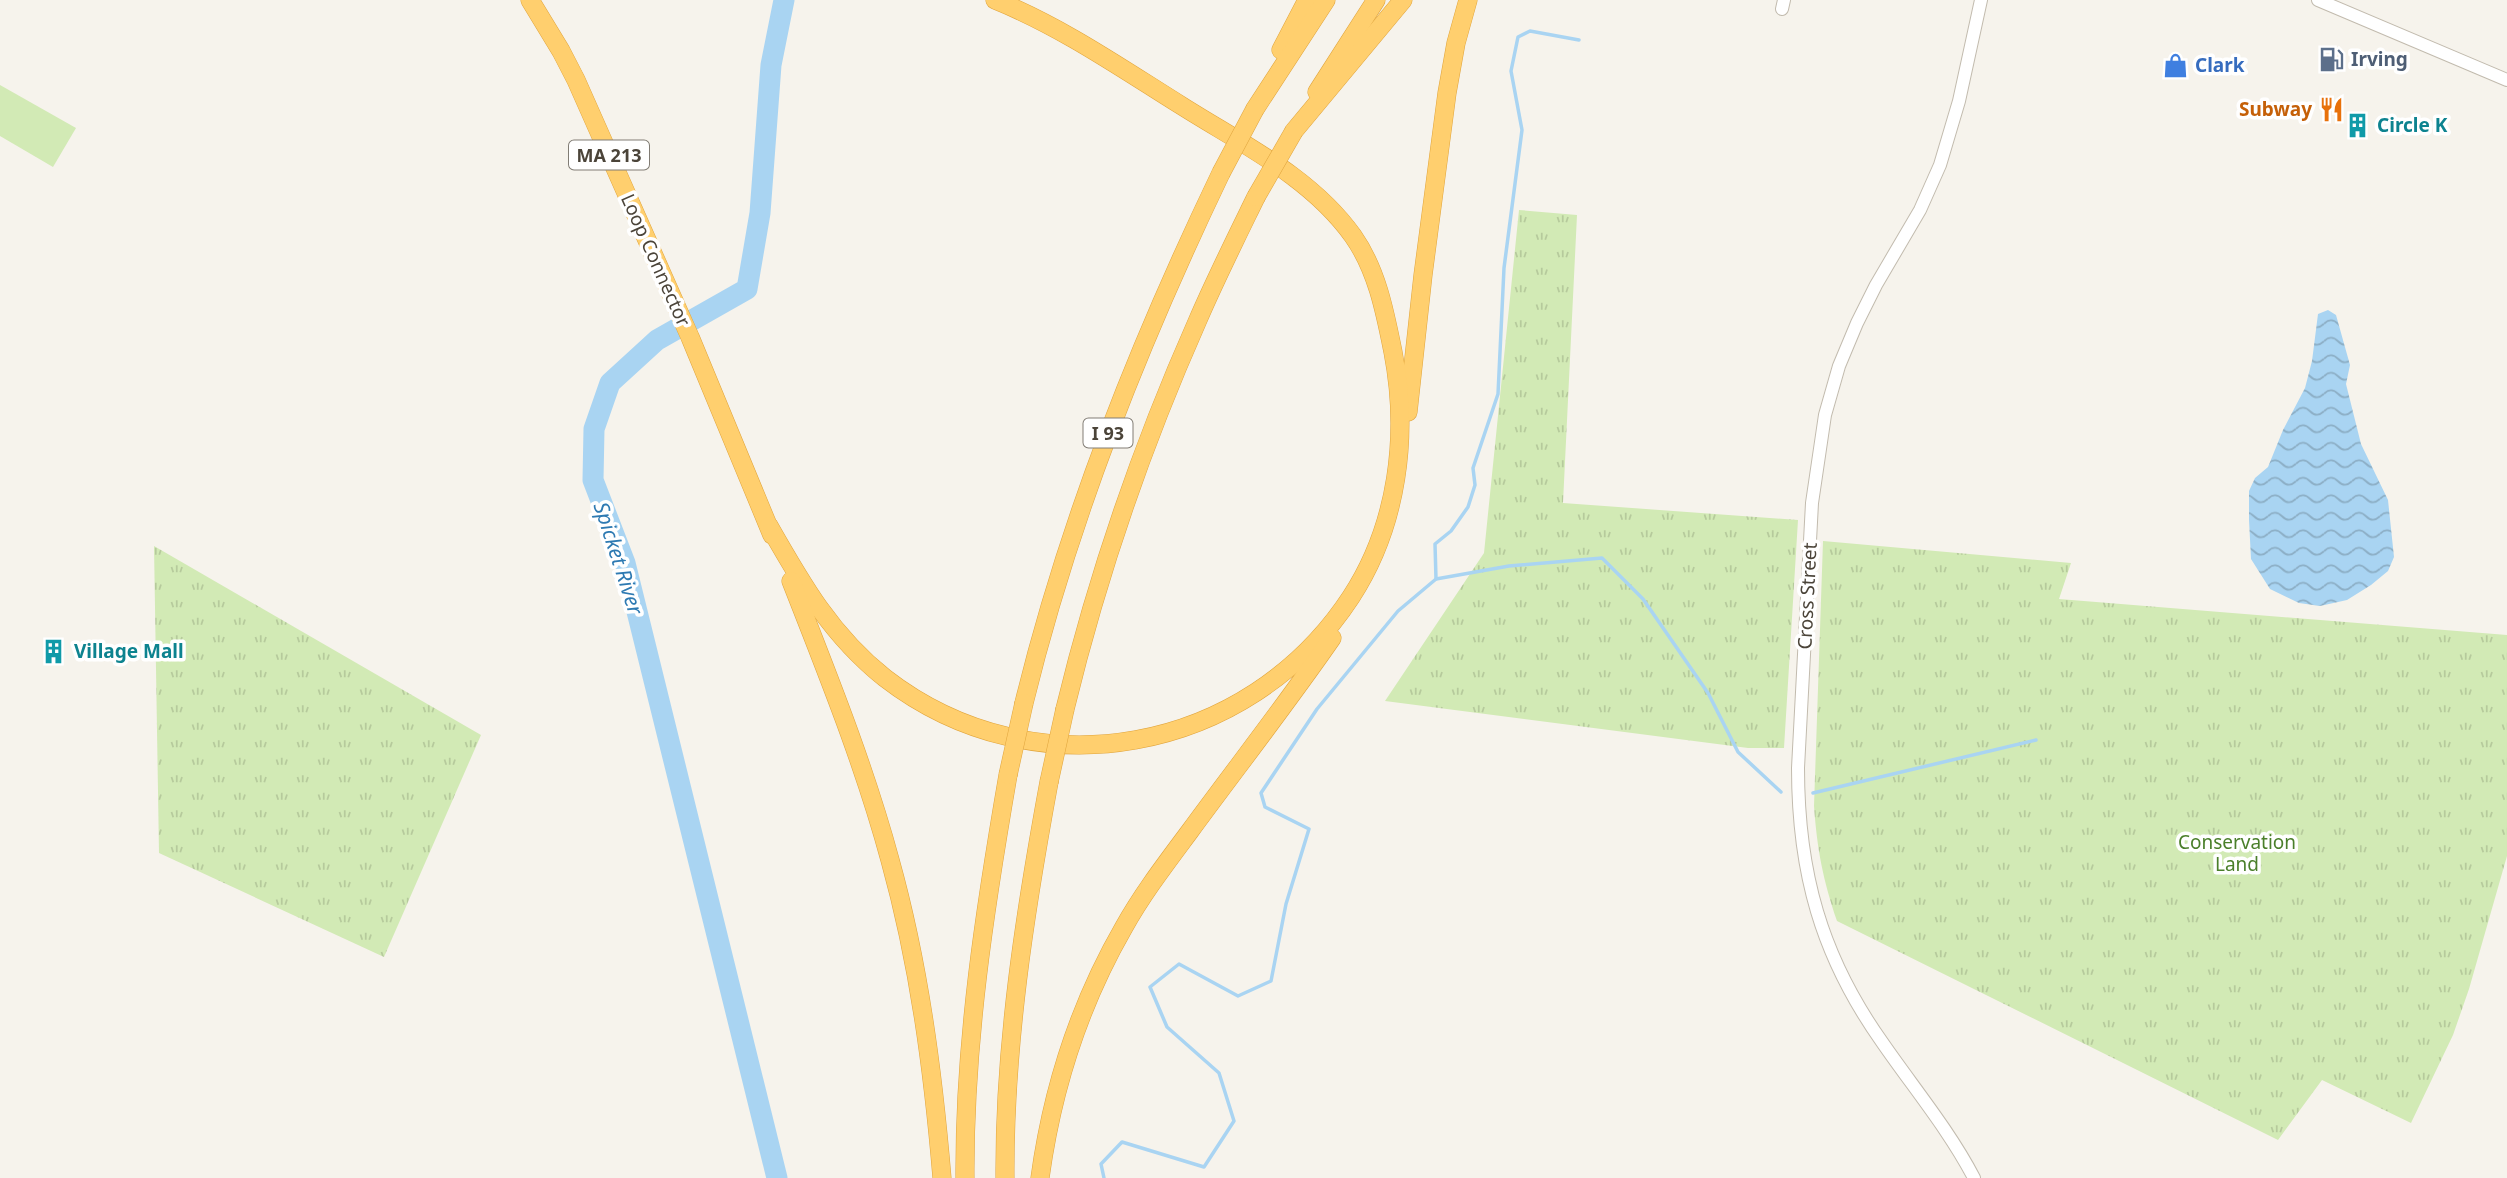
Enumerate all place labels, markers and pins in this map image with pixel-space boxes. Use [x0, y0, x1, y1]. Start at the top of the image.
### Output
fuel station icon: Irving [2317, 45, 2345, 73]
place label: Irving [2351, 46, 2408, 72]
shop icon: Clark [2161, 51, 2189, 79]
place label: Clark [2195, 52, 2245, 78]
restaurant icon: Subway [2318, 95, 2346, 123]
place label: Subway [2239, 96, 2312, 122]
building icon: Circle K [2343, 111, 2371, 139]
place label: Circle K [2377, 112, 2448, 138]
building icon: Village Mall [40, 637, 68, 665]
place label: Village Mall [74, 638, 184, 664]

